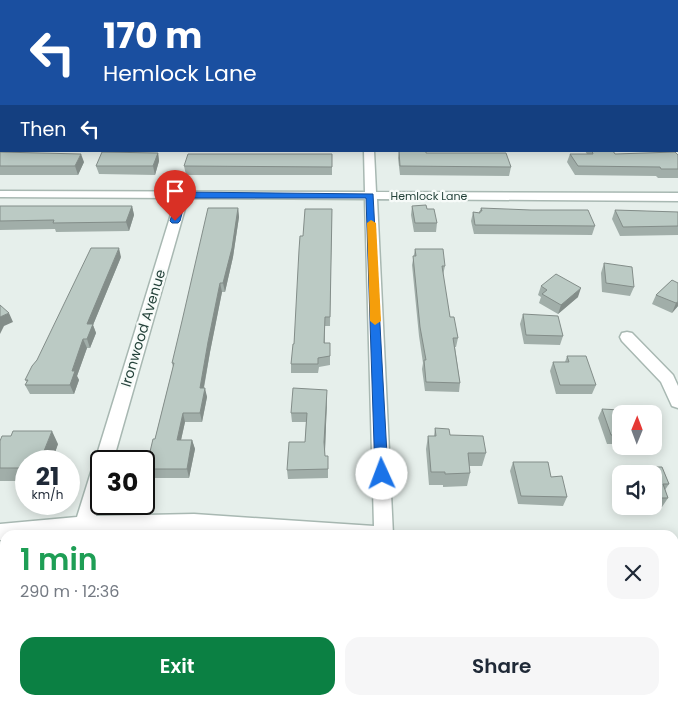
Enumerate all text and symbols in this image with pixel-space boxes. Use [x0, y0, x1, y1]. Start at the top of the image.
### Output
text: 170 m [103, 11, 202, 60]
icon: left [20, 20, 85, 85]
text: Hemlock Lane [103, 58, 257, 89]
icon: left [76, 115, 104, 143]
text: Then [20, 116, 66, 143]
pin [154, 170, 196, 221]
icon: arrive [161, 177, 189, 205]
street label: Hemlock Lane [391, 188, 468, 204]
street label: Ironwood Avenue [116, 267, 170, 389]
north arrow [612, 405, 662, 455]
map controls [612, 405, 662, 515]
position arrow [355, 447, 407, 499]
speed limit sign: 30 [90, 450, 155, 515]
text: 21 [36, 459, 59, 494]
button: sound [612, 465, 662, 515]
text: km/h [32, 486, 63, 503]
text: 1 min [20, 538, 98, 581]
button: close [607, 547, 659, 599]
text: 290 m · 12:36 [20, 580, 119, 603]
button: Exit [20, 637, 335, 695]
button: Share [345, 637, 659, 695]

